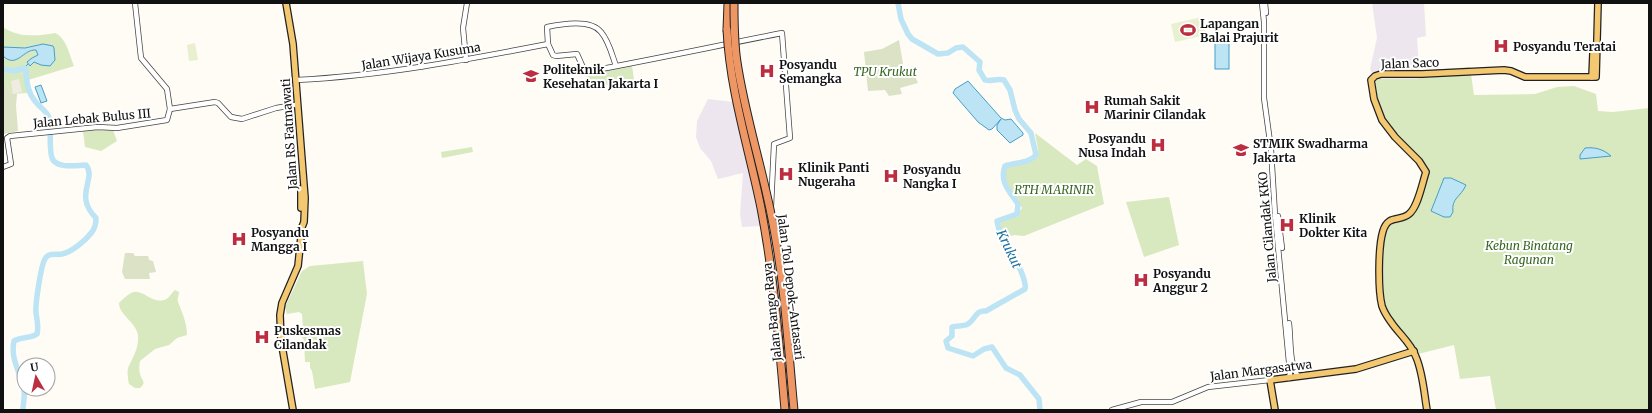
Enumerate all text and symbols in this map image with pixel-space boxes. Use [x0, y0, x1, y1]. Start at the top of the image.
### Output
place label: Lapangan Balai Prajurit [1200, 16, 1279, 45]
sports icon: Lapangan Balai Prajurit [1179, 21, 1197, 39]
hospital icon: Posyandu Teratai [1492, 37, 1510, 55]
street label: Jalan Wijaya Kusuma [359, 39, 482, 73]
place label: Posyandu Teratai [1513, 39, 1616, 54]
street label: Jalan Saco [1380, 54, 1439, 72]
place label: Posyandu Semangka [779, 57, 842, 86]
place label: Politeknik Kesehatan Jakarta I [543, 62, 659, 91]
hospital icon: Posyandu Semangka [758, 62, 776, 80]
park label: TPU Krukut [853, 64, 918, 79]
school or university icon: Politeknik Kesehatan Jakarta I [522, 67, 540, 85]
street label: Jalan RS Fatmawati [278, 78, 300, 191]
place label: Rumah Sakit Marinir Cilandak [1104, 93, 1206, 122]
hospital icon: Rumah Sakit Marinir Cilandak [1083, 98, 1101, 116]
street label: Jalan Lebak Bulus III [31, 105, 152, 131]
place label: Posyandu Nusa Indah [1078, 131, 1146, 160]
hospital icon: Posyandu Nusa Indah [1149, 136, 1167, 154]
place label: STMIK Swadharma Jakarta [1252, 136, 1368, 165]
school or university icon: STMIK Swadharma Jakarta [1232, 141, 1250, 159]
place label: Klinik Panti Nugeraha [798, 160, 869, 189]
place label: Posyandu Nangka I [903, 162, 961, 191]
hospital icon: Klinik Panti Nugeraha [777, 165, 795, 183]
hospital icon: Posyandu Nangka I [882, 167, 900, 185]
street label: Jalan Cilandak KKO [1255, 171, 1279, 284]
park label: RTH MARINIR [1014, 182, 1094, 197]
place label: Klinik Dokter Kita [1299, 211, 1367, 240]
street label: Jalan Tol Depok–Antasari [775, 212, 807, 361]
hospital icon: Klinik Dokter Kita [1278, 216, 1296, 234]
place label: Posyandu Mangga I [251, 225, 309, 254]
water label: Krukut [992, 226, 1026, 272]
hospital icon: Posyandu Mangga I [230, 230, 248, 248]
park label: Kebun Binatang Ragunan [1484, 238, 1573, 267]
street label: Jalan Bango Raya [759, 261, 785, 363]
place label: Posyandu Anggur 2 [1152, 266, 1211, 295]
hospital icon: Posyandu Anggur 2 [1132, 271, 1150, 289]
place label: Puskesmas Cilandak [274, 323, 341, 352]
hospital icon: Puskesmas Cilandak [253, 328, 271, 346]
street label: Jalan Margasatwa [1208, 356, 1313, 384]
north arrow [16, 357, 56, 397]
text: U [29, 359, 40, 375]

